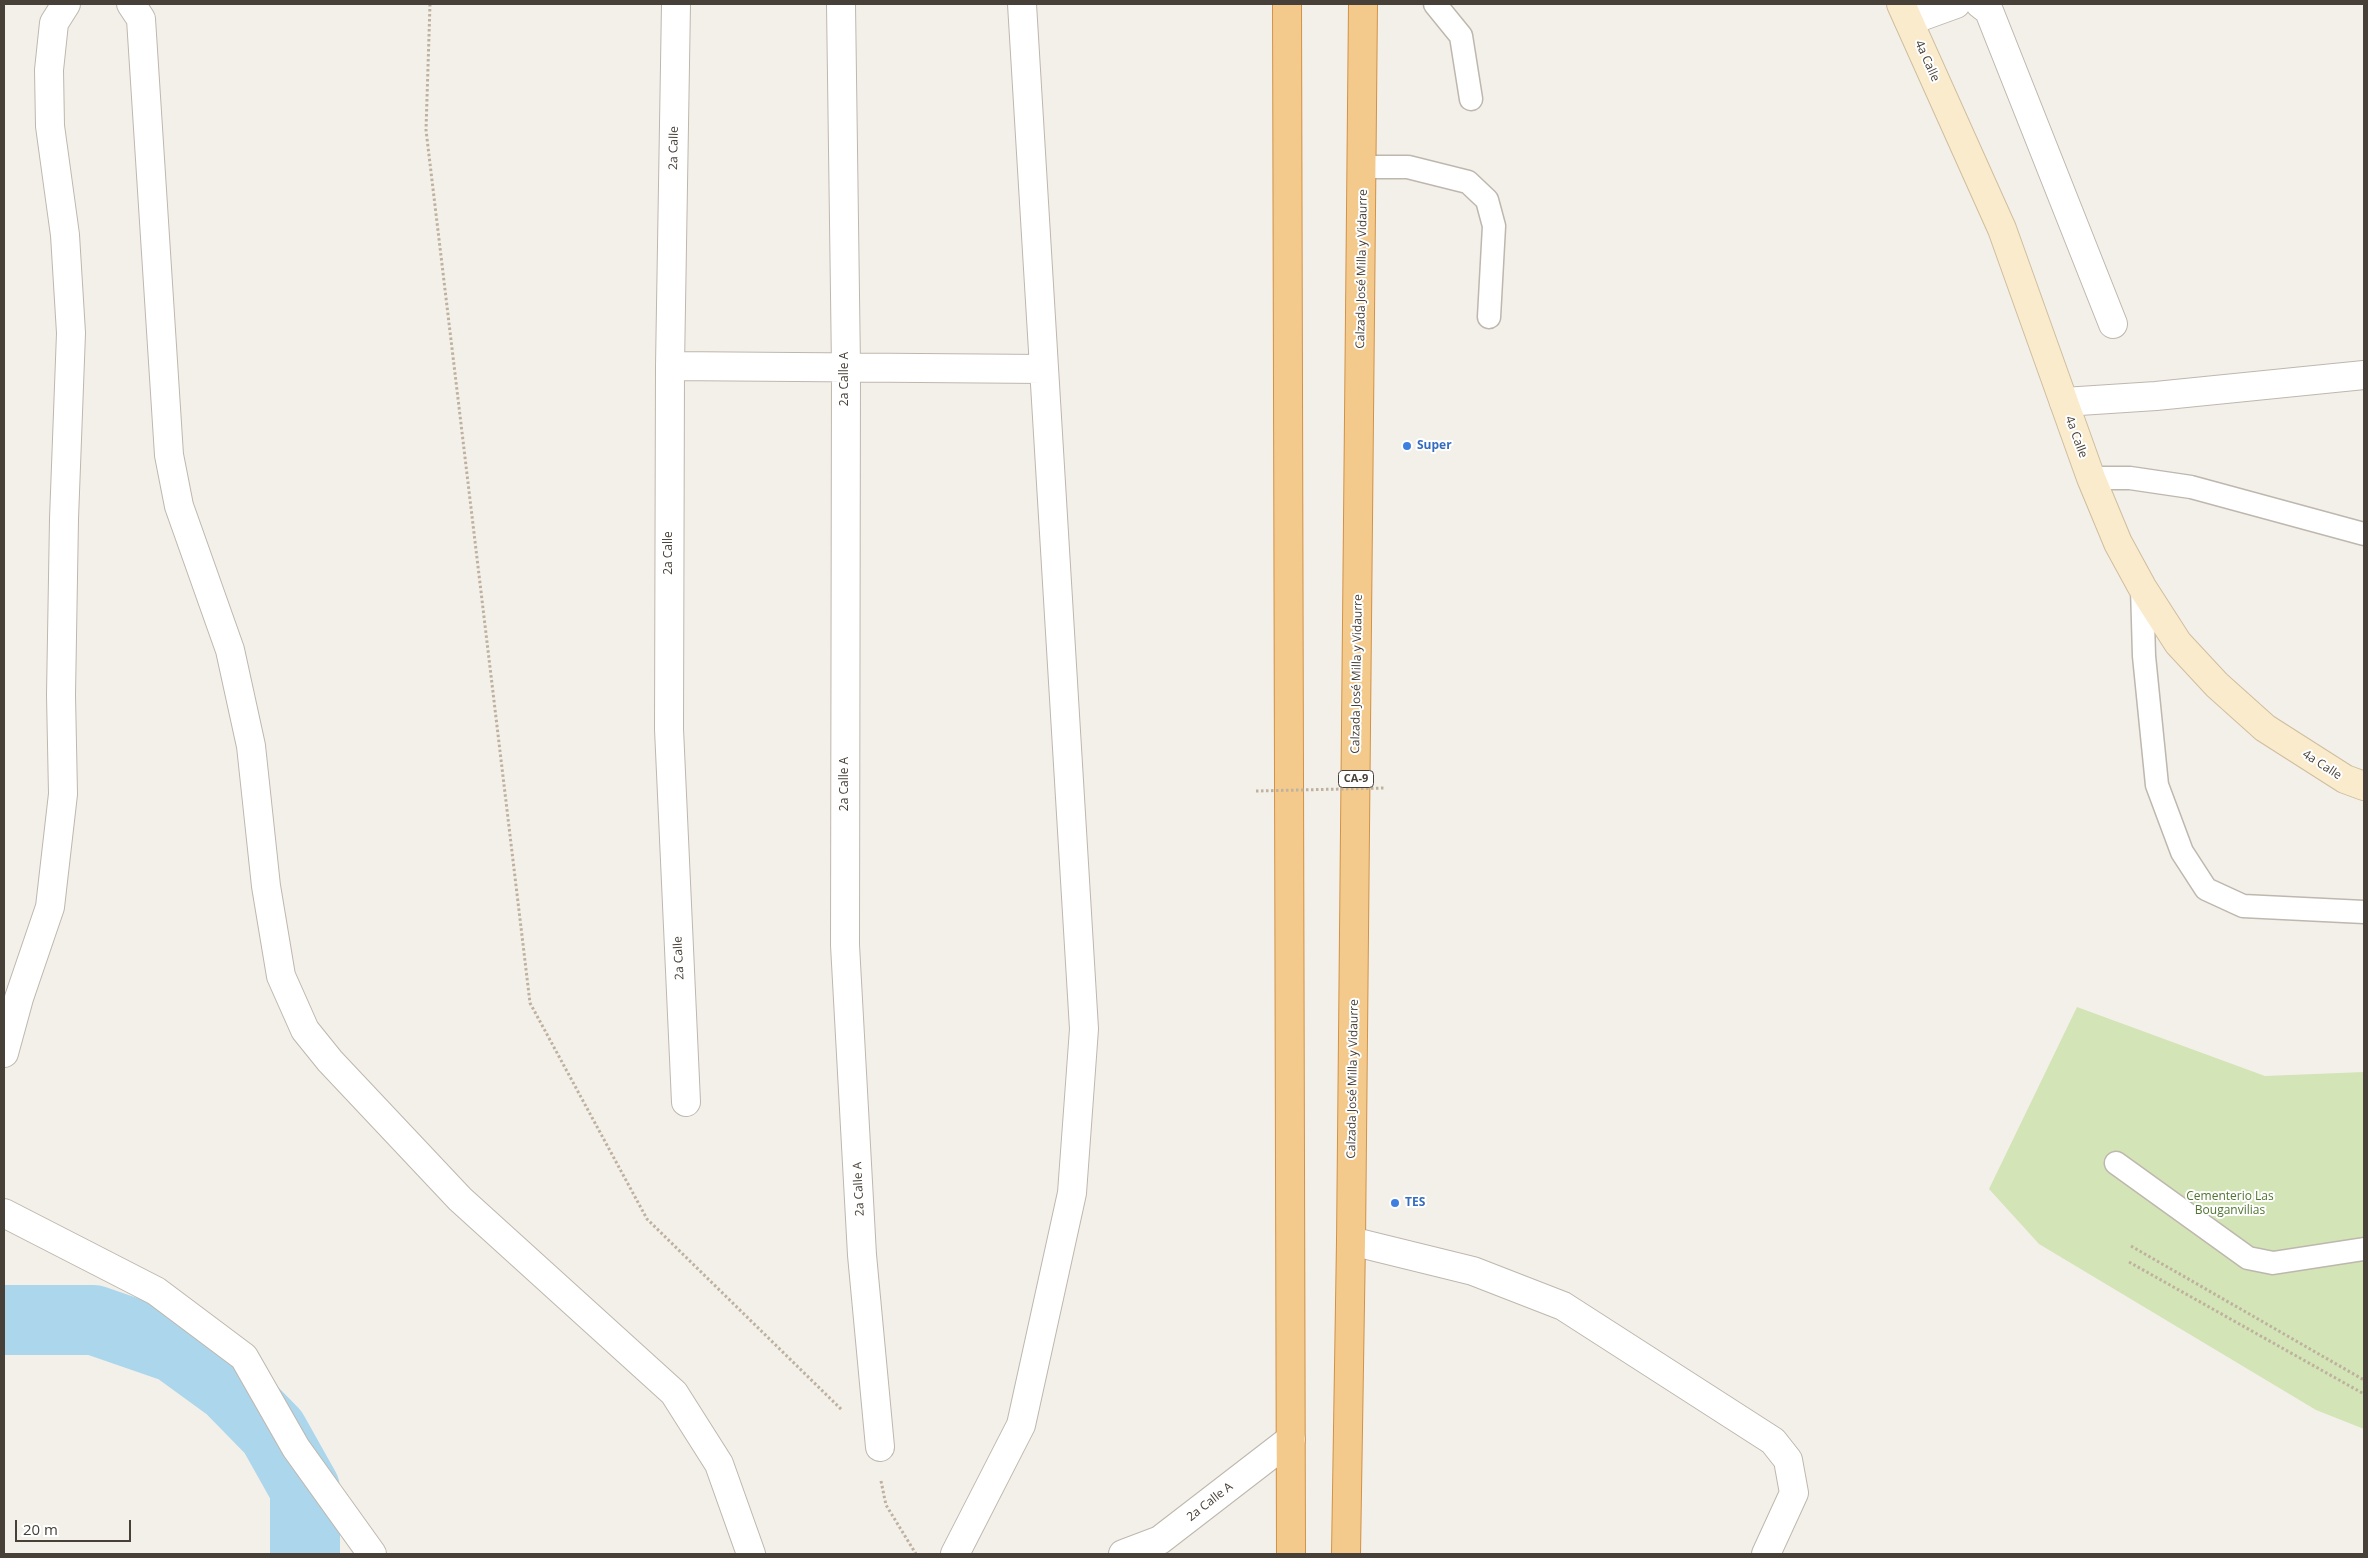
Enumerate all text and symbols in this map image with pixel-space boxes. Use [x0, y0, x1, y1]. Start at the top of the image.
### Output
street label: 4a Calle [1912, 38, 1942, 84]
street label: 2a Calle [666, 126, 682, 170]
street label: Calzada José Milla y Vidaurre [1353, 189, 1371, 349]
street label: 2a Calle A [838, 352, 852, 406]
street label: 4a Calle [2062, 414, 2090, 460]
place label: Super [1417, 439, 1452, 453]
marker: Super [1401, 440, 1413, 452]
street label: 2a Calle [662, 531, 676, 575]
street label: Calzada José Milla y Vidaurre [1348, 594, 1366, 754]
street label: 4a Calle [2300, 747, 2344, 783]
street label: 2a Calle A [838, 757, 852, 811]
road number: CA-9 [1338, 771, 1374, 788]
street label: 2a Calle [671, 936, 687, 980]
street label: Calzada José Milla y Vidaurre [1344, 999, 1362, 1159]
street label: 2a Calle A [850, 1161, 868, 1217]
park label: Cementerio Las Bouganvilias [2186, 1190, 2274, 1218]
place label: TES [1405, 1196, 1425, 1210]
marker: TES [1389, 1197, 1401, 1209]
street label: 2a Calle A [1184, 1480, 1236, 1524]
scale bar [18, 1510, 134, 1542]
text: 20 m [23, 1519, 58, 1539]

